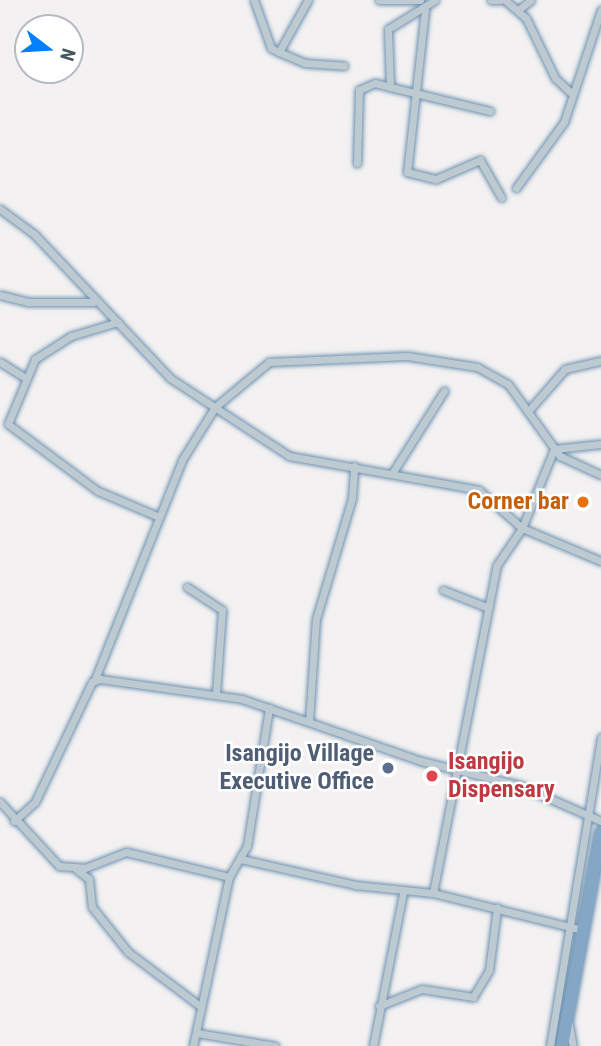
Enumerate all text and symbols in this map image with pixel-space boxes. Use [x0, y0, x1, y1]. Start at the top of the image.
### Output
north arrow [14, 14, 84, 84]
text: N [55, 46, 80, 64]
place label: Corner bar [468, 488, 569, 516]
marker: Corner bar [575, 494, 591, 510]
place label: Isangijo Village Executive Office [220, 740, 374, 796]
place label: Isangijo Dispensary [448, 748, 555, 804]
marker: Isangijo Village Executive Office [380, 760, 396, 776]
marker: Isangijo Dispensary [422, 766, 442, 786]

